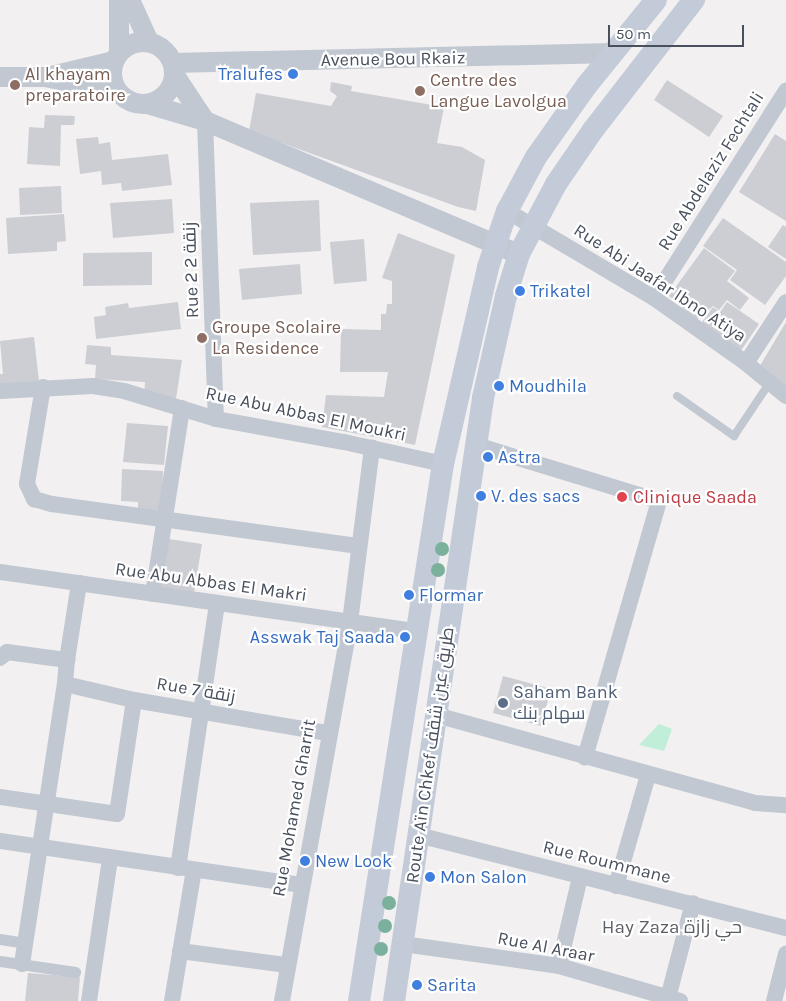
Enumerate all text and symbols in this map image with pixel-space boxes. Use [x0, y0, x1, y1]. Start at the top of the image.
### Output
scale bar [611, 15, 747, 47]
text: 50 m [616, 25, 651, 43]
street label: Avenue Bou Rkaiz [320, 47, 466, 71]
place label: Tralufes [218, 63, 283, 85]
place label: Al khayam preparatoire [25, 64, 126, 106]
marker: Tralufes [287, 68, 299, 80]
place label: Centre des Langue Lavolgua [430, 70, 567, 112]
marker: Al khayam preparatoire [9, 79, 21, 91]
marker: Centre des Langue Lavolgua [414, 85, 426, 97]
street label: Rue Abdelaziz Fechtali [653, 87, 769, 255]
street label: Rue Abi Jaafar Ibno Atiya [570, 219, 750, 347]
street label: Rue 2 زنقة 2 [179, 222, 203, 318]
place label: Trikatel [530, 280, 591, 302]
marker: Trikatel [514, 285, 526, 297]
place label: Groupe Scolaire La Residence [212, 317, 341, 359]
marker: Groupe Scolaire La Residence [196, 332, 208, 344]
place label: Moudhila [509, 375, 587, 397]
marker: Moudhila [493, 380, 505, 392]
street label: Rue Abu Abbas El Moukri [204, 382, 408, 446]
place label: Astra [498, 446, 541, 468]
marker: Astra [482, 451, 494, 463]
place label: V. des sacs [491, 485, 580, 507]
place label: Clinique Saada [633, 486, 757, 508]
marker: V. des sacs [475, 490, 487, 502]
marker: Clinique Saada [615, 490, 629, 504]
street label: Rue Abu Abbas El Makri [114, 558, 308, 606]
place label: Flormar [419, 584, 483, 606]
marker: Flormar [403, 589, 415, 601]
place label: Asswak Taj Saada [250, 626, 395, 648]
street label: Route Aïn Chkef طريق عين شقف [401, 626, 459, 884]
marker: Asswak Taj Saada [399, 631, 411, 643]
street label: Rue 7 زنقة [155, 672, 237, 708]
place label: Saham Bank سهام بنك [513, 682, 618, 724]
marker: Saham Bank سهام بنك [497, 697, 509, 709]
street label: Rue Mohamed Gharrit [268, 718, 320, 898]
street label: Rue Roummane [541, 836, 673, 888]
place label: New Look [315, 850, 392, 872]
marker: New Look [299, 855, 311, 867]
place label: Mon Salon [440, 866, 527, 888]
marker: Mon Salon [424, 871, 436, 883]
district label: Hay Zaza حي زازة [602, 917, 742, 939]
street label: Rue Al Araar [496, 927, 596, 967]
place label: Sarita [427, 974, 476, 996]
marker: Sarita [411, 979, 423, 991]

